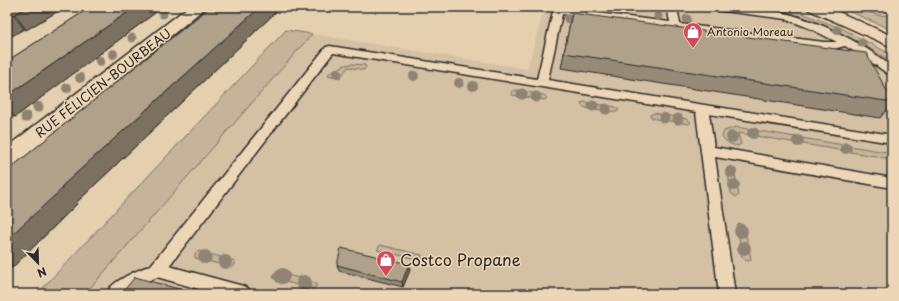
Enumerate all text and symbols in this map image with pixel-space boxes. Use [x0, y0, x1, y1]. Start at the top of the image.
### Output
shop icon: Antonio Moreau [682, 21, 704, 49]
street label: RUE FÉLICIEN-BOURBEAU [31, 23, 175, 142]
place label: Antonio Moreau [707, 23, 793, 40]
north arrow [18, 243, 58, 283]
place label: Costco Propane [400, 247, 521, 271]
shop icon: Costco Propane [375, 249, 397, 277]
text: N [35, 263, 49, 282]

